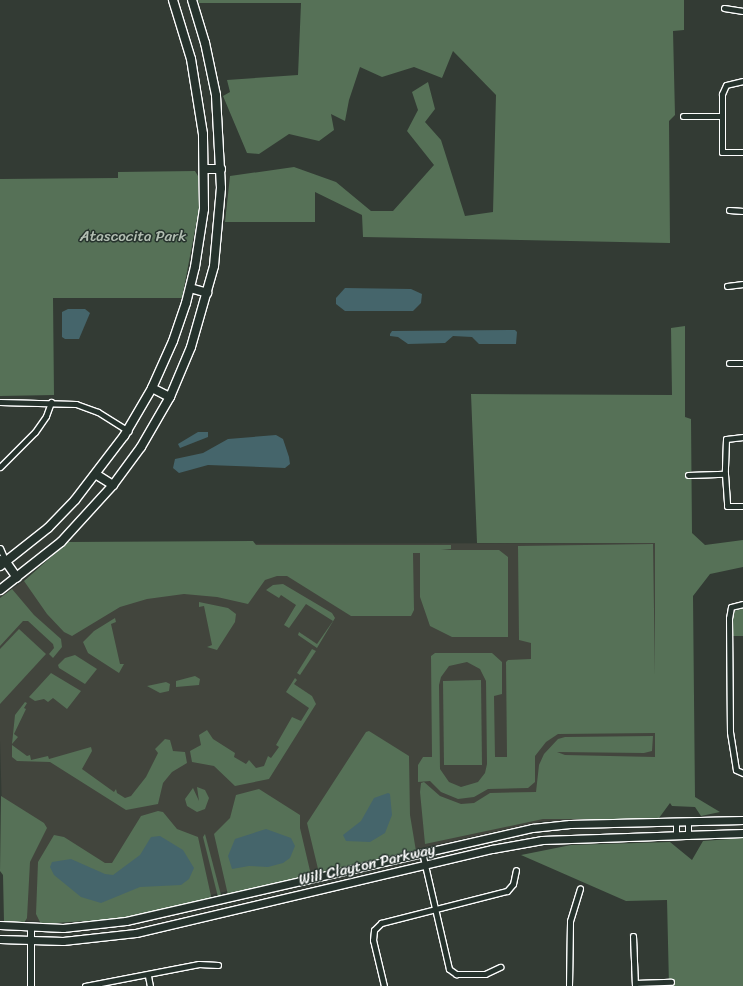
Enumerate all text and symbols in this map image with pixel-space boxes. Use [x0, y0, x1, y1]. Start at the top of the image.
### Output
park label: Atascocita Park [80, 228, 186, 246]
street label: Will Clayton Parkway [297, 841, 437, 889]

